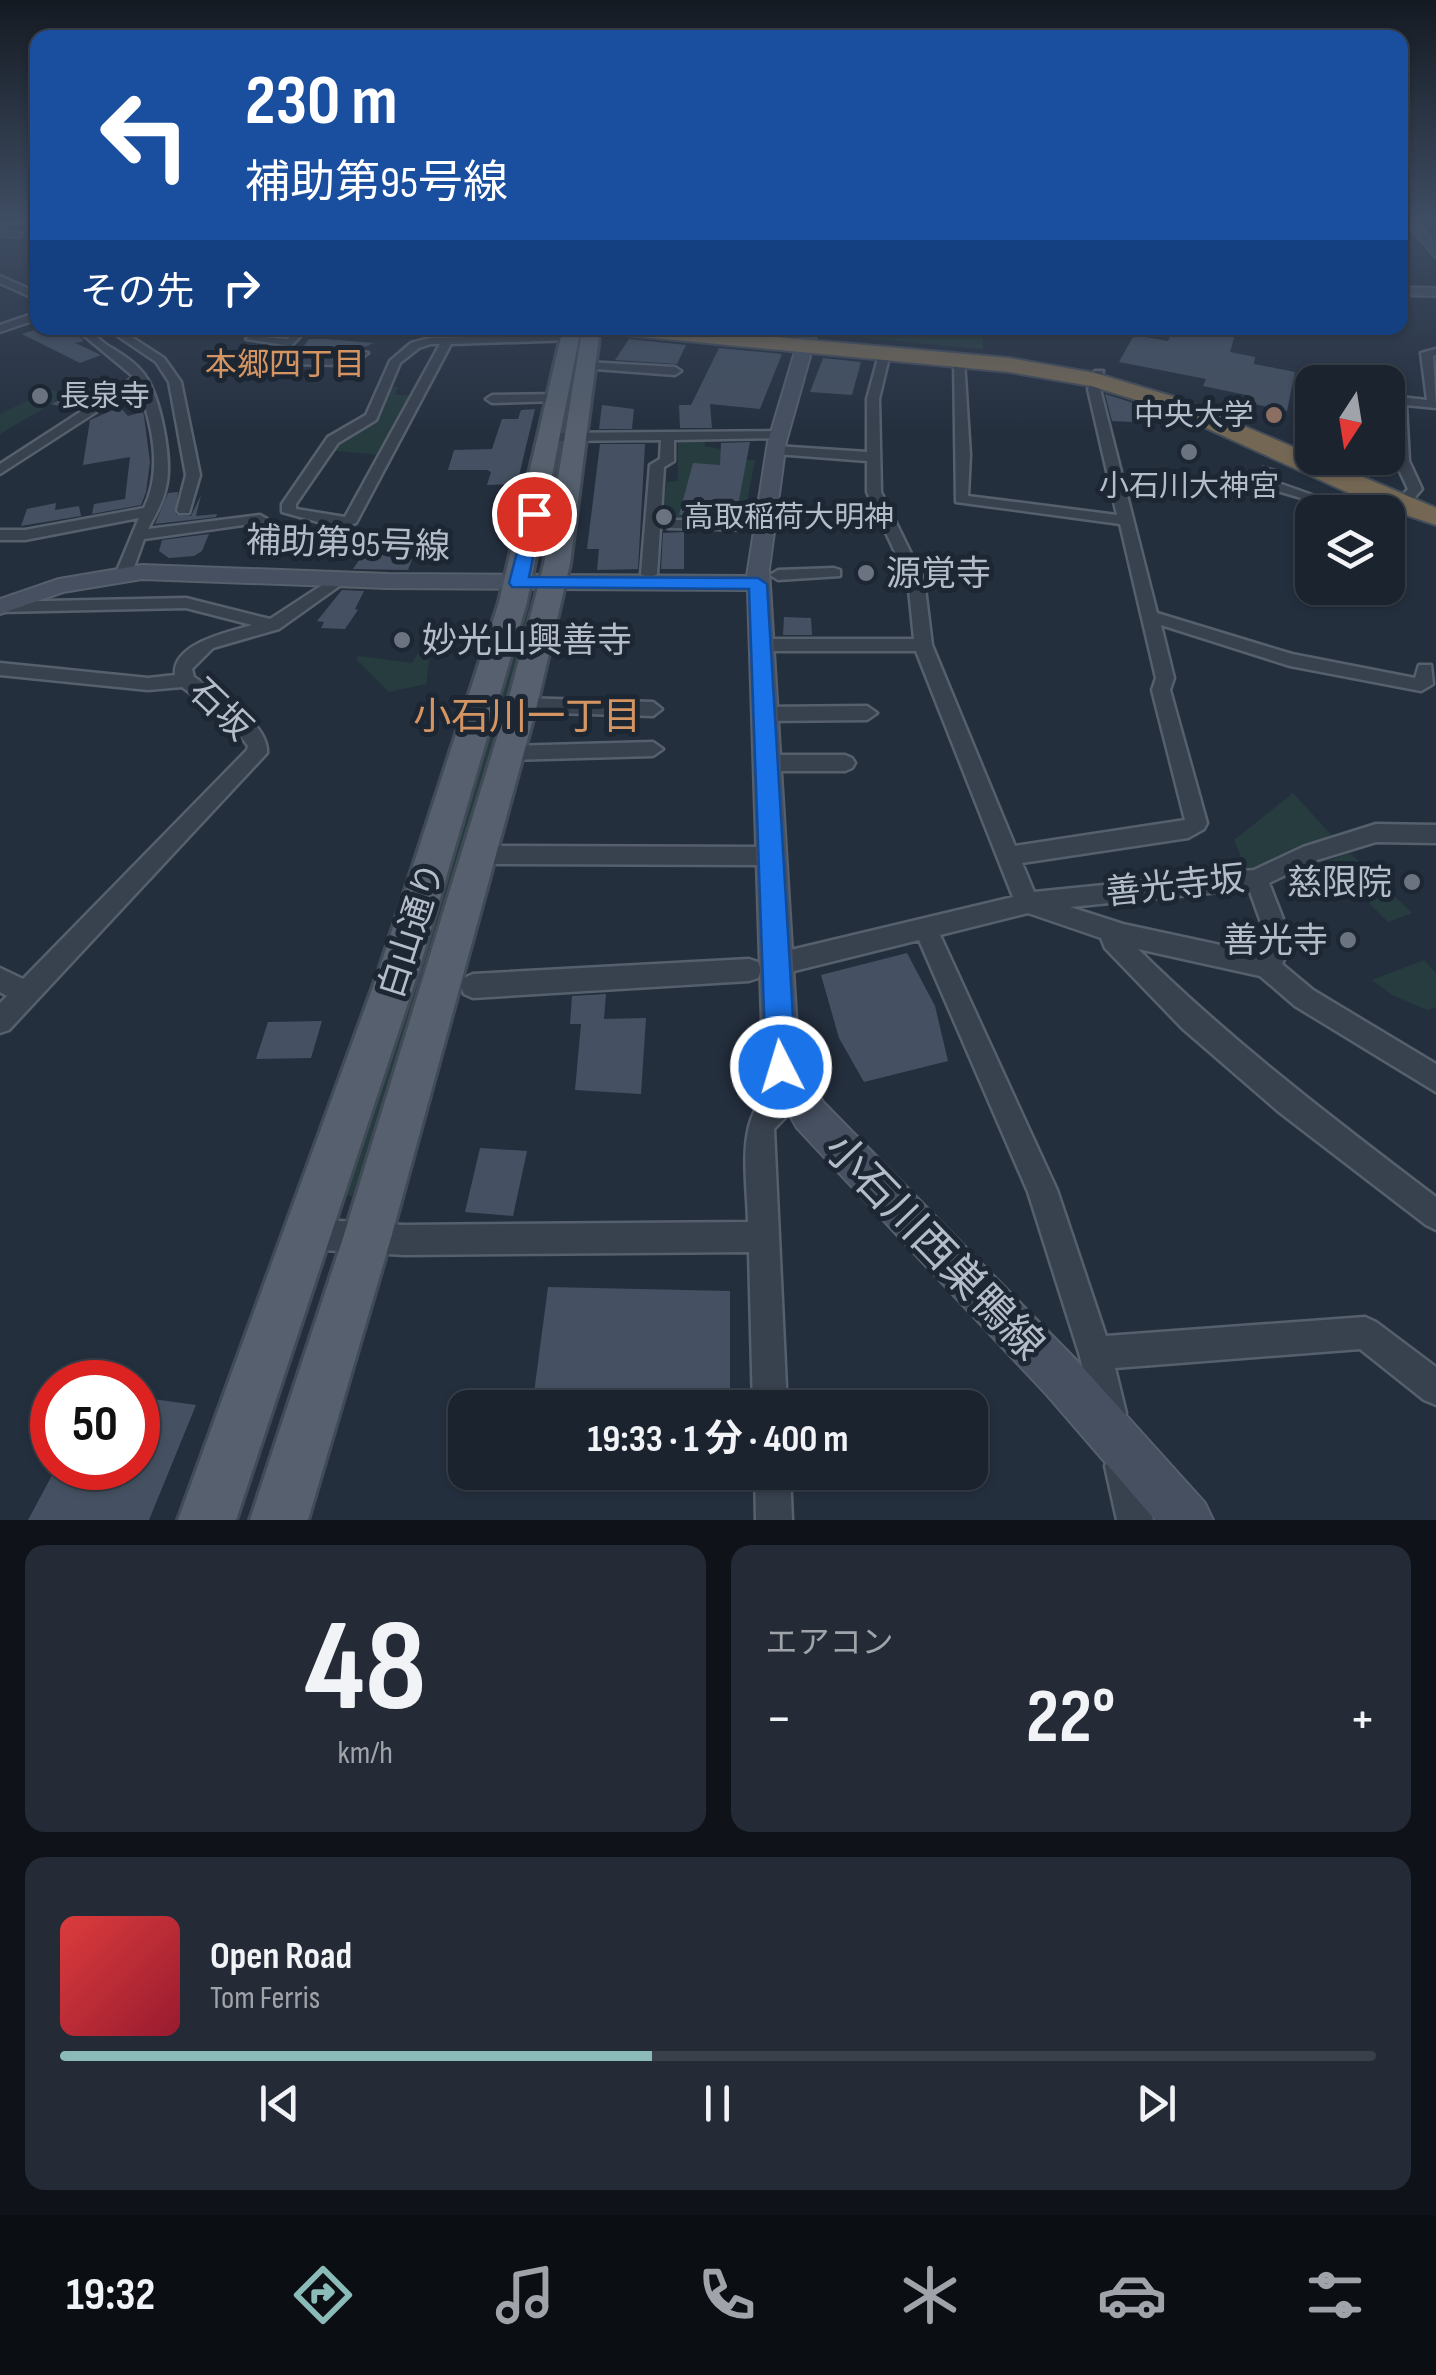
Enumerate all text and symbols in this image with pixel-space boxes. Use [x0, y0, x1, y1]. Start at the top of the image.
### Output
text: 230 m [245, 60, 398, 144]
icon: left [80, 70, 210, 200]
text: 補助第95号線 [245, 156, 508, 211]
icon: right [214, 260, 269, 315]
text: その先 [80, 270, 194, 315]
district label: 本郷四丁目 [205, 346, 365, 385]
north arrow [1295, 365, 1405, 475]
map controls [1295, 365, 1405, 605]
place label: 長泉寺 [60, 379, 150, 415]
marker: 長泉寺 [29, 385, 51, 407]
place label: 中央大学 [1134, 398, 1254, 434]
marker: 中央大学 [1263, 404, 1285, 426]
marker: 小石川大神宮 [1178, 441, 1200, 463]
place label: 小石川大神宮 [1099, 469, 1279, 505]
pin [492, 472, 577, 557]
icon: arrive [507, 487, 562, 542]
button: layers [1295, 495, 1405, 605]
place label: 高取稲荷大明神 [684, 500, 894, 536]
marker: 高取稲荷大明神 [653, 506, 675, 528]
street label: 補助第95号線 [245, 519, 451, 570]
place label: 源覚寺 [886, 553, 991, 596]
marker: 源覚寺 [855, 562, 877, 584]
place label: 妙光山興善寺 [422, 620, 632, 663]
marker: 妙光山興善寺 [391, 629, 413, 651]
street label: 石坂 [180, 670, 260, 750]
district label: 小石川一丁目 [413, 695, 641, 740]
street label: 白山通り [370, 857, 455, 1004]
street label: 善光寺坂 [1103, 858, 1247, 915]
place label: 慈限院 [1287, 862, 1392, 905]
marker: 慈限院 [1401, 871, 1423, 893]
place label: 善光寺 [1223, 920, 1328, 963]
marker: 善光寺 [1337, 929, 1359, 951]
position arrow [729, 1015, 833, 1119]
street label: 小石川西巣鴨線 [813, 1124, 1054, 1371]
speed limit sign: 50 [30, 1360, 160, 1490]
text: 19:33 · 1 分 · 400 m [587, 1417, 849, 1462]
text: 48 [304, 1591, 426, 1747]
text: エアコン [766, 1624, 894, 1663]
text: 22° [1026, 1673, 1115, 1764]
text: − [766, 1686, 792, 1753]
text: + [1349, 1686, 1376, 1753]
text: km/h [338, 1734, 393, 1773]
text: Open Road [210, 1934, 352, 1979]
text: Tom Ferris [210, 1979, 320, 2018]
icon: previous [252, 2076, 307, 2131]
icon: pause [690, 2076, 745, 2131]
icon: next [1129, 2076, 1184, 2131]
icon: directions [288, 2260, 358, 2330]
icon: music [490, 2260, 560, 2330]
icon: phone [692, 2260, 762, 2330]
icon: climate [895, 2260, 965, 2330]
icon: car [1097, 2260, 1167, 2330]
icon: filters [1300, 2260, 1370, 2330]
text: 19:32 [66, 2268, 155, 2323]

